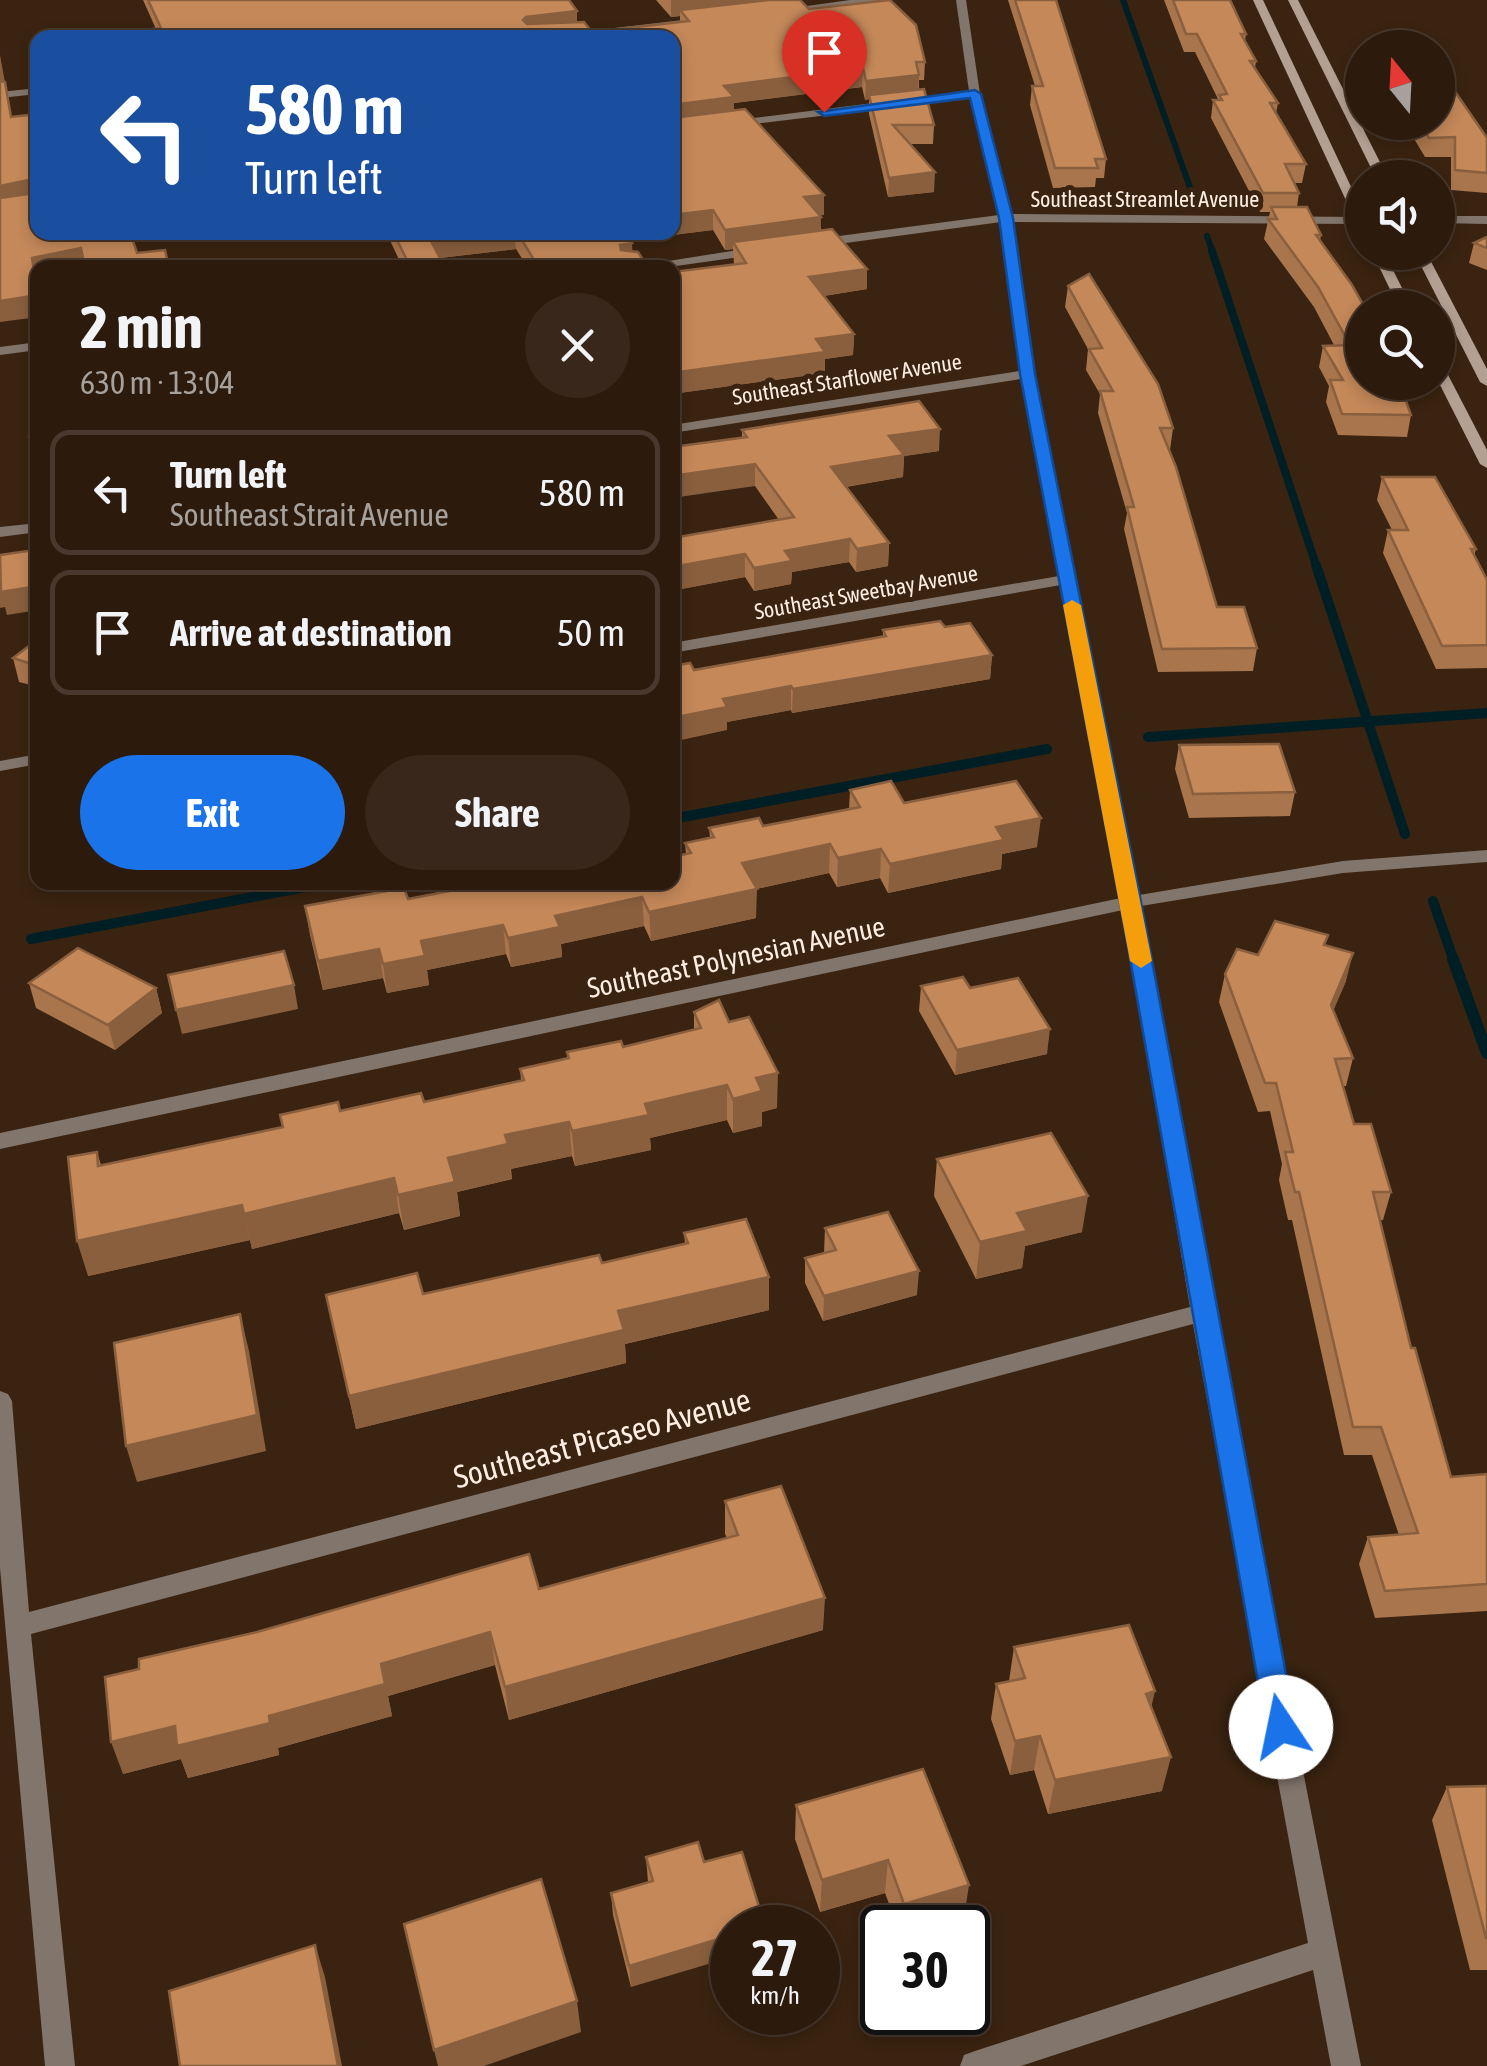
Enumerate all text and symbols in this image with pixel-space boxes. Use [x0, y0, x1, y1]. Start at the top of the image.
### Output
pin [782, 10, 867, 113]
icon: arrive [797, 25, 852, 80]
north arrow [1345, 30, 1455, 140]
map controls [1345, 30, 1455, 400]
text: 580 m [245, 69, 404, 149]
icon: left [80, 70, 210, 200]
text: Turn left [245, 152, 383, 204]
button: sound [1345, 160, 1455, 270]
street label: Southeast Streamlet Avenue [1031, 186, 1259, 212]
button: search [1345, 290, 1455, 400]
text: 2 min [80, 292, 203, 361]
button: close [525, 293, 630, 398]
street label: Southeast Starflower Avenue [731, 348, 963, 410]
text: 630 m · 13:04 [80, 364, 235, 401]
text: Turn left [170, 453, 286, 496]
icon: left [85, 465, 140, 520]
text: 580 m [539, 471, 625, 514]
text: Southeast Strait Avenue [170, 496, 449, 533]
street label: Southeast Sweetbay Avenue [752, 560, 980, 624]
icon: arrive [85, 605, 140, 660]
text: Arrive at destination [170, 611, 452, 654]
text: 50 m [557, 611, 625, 654]
button: Exit [80, 755, 345, 870]
button: Share [365, 755, 630, 870]
street label: Southeast Polynesian Avenue [584, 910, 888, 1004]
street label: Southeast Picaseo Avenue [450, 1381, 754, 1495]
position arrow [1229, 1675, 1333, 1779]
speed limit sign: 30 [860, 1905, 990, 2035]
text: 27 [751, 1929, 798, 1987]
text: km/h [750, 1981, 800, 2009]

